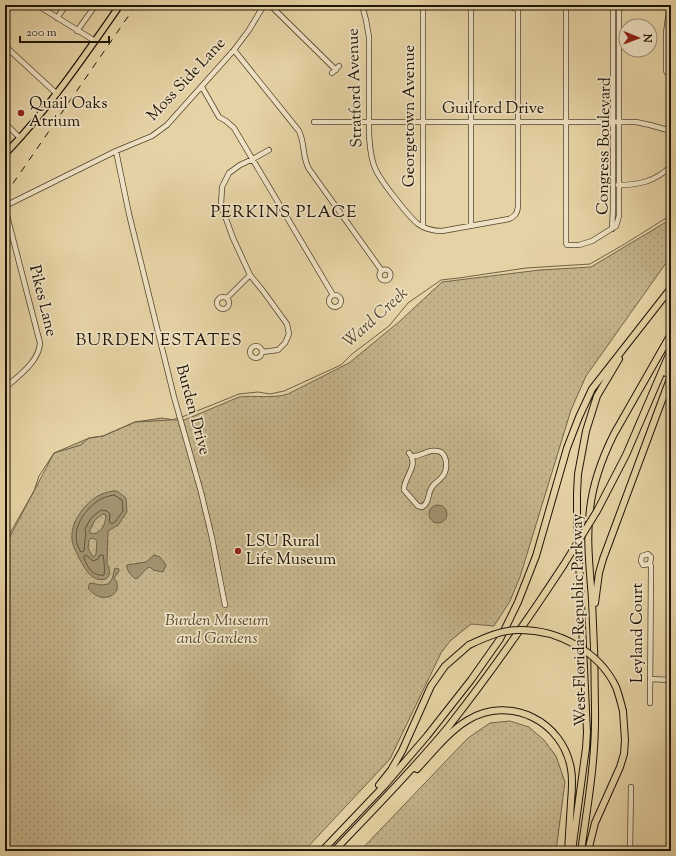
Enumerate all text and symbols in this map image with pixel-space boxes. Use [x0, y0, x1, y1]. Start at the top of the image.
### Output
scale bar [20, 18, 109, 44]
north arrow [618, 18, 658, 58]
text: 200 m [26, 24, 57, 42]
street label: Stratford Avenue [342, 28, 370, 148]
street label: Moss Side Lane [142, 33, 232, 127]
text: N [639, 33, 655, 43]
street label: Georgetown Avenue [399, 45, 422, 187]
street label: Congress Boulevard [592, 77, 618, 215]
place label: Quail Oaks Atrium [29, 93, 107, 134]
street label: Guilford Drive [442, 98, 544, 121]
marker: Quail Oaks Atrium [16, 108, 26, 118]
district label: PERKINS PLACE [210, 201, 358, 225]
street label: Pikes Lane [22, 263, 62, 339]
water label: Ward Creek [338, 282, 414, 354]
district label: BURDEN ESTATES [75, 329, 243, 353]
street label: Burden Drive [169, 362, 215, 458]
street label: West Florida Republic Parkway [567, 513, 593, 727]
place label: LSU Rural Life Museum [246, 531, 336, 572]
marker: LSU Rural Life Museum [233, 546, 243, 556]
street label: Leyland Court [627, 582, 650, 683]
park label: Burden Museum and Gardens [165, 610, 269, 651]

